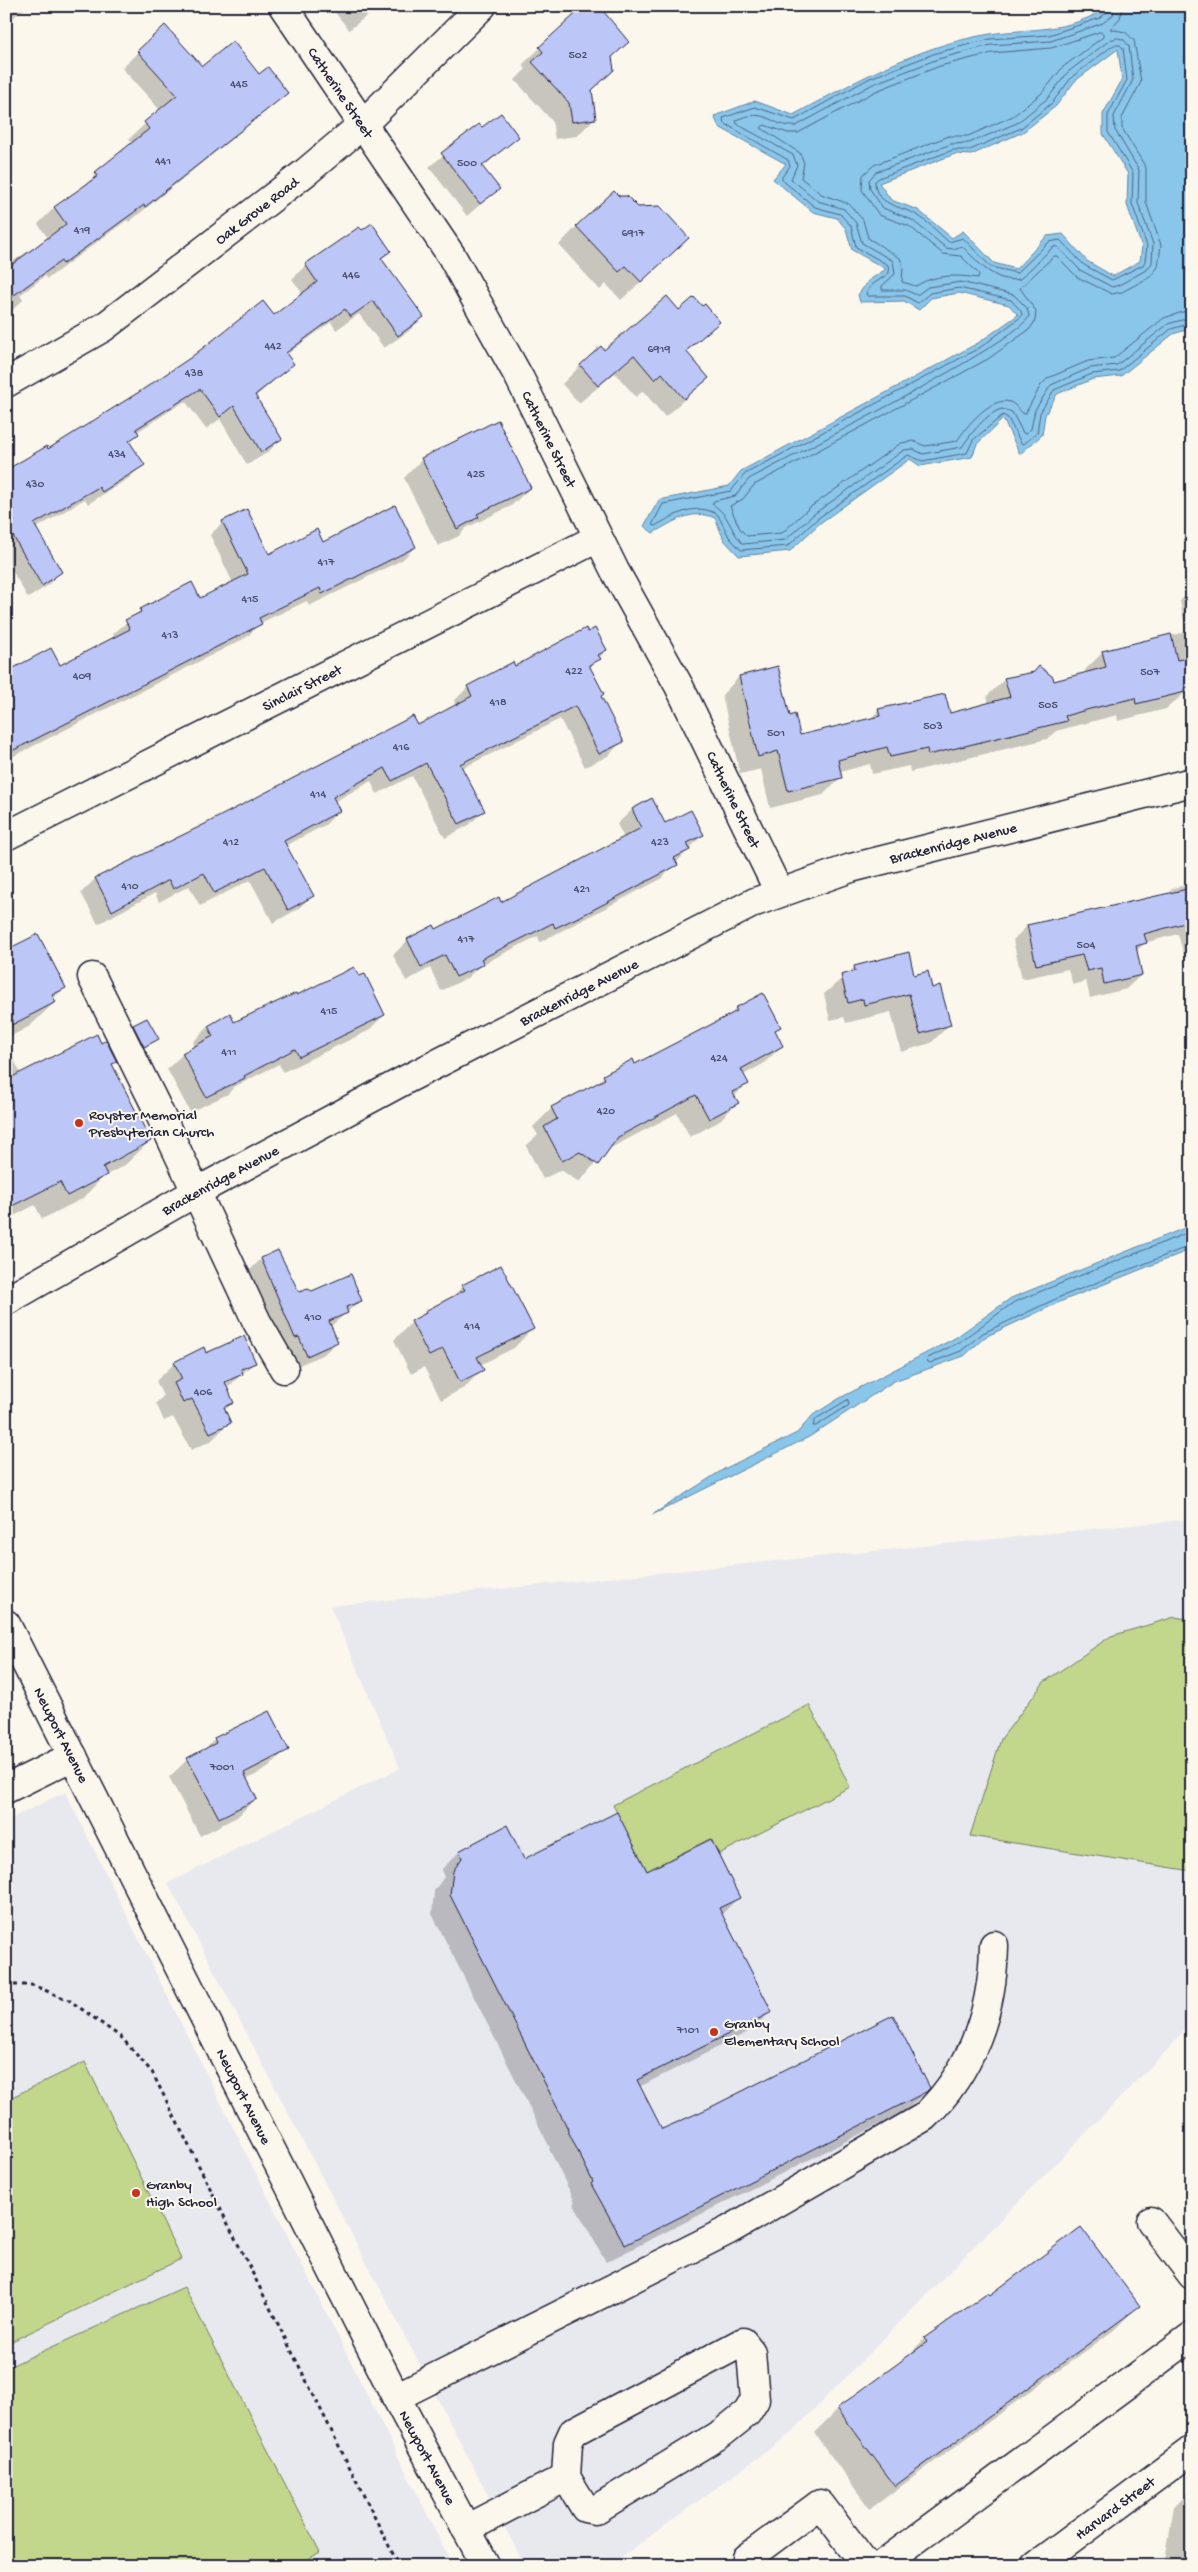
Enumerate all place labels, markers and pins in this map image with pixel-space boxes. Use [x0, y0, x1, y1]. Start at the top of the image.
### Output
place label: Royster Memorial Presbyterian Church [88, 1107, 214, 1142]
marker: Royster Memorial Presbyterian Church [73, 1117, 85, 1129]
place label: Granby Elementary School [724, 2016, 840, 2051]
marker: Granby Elementary School [708, 2026, 720, 2038]
place label: Granby High School [146, 2177, 217, 2212]
marker: Granby High School [130, 2187, 142, 2199]

